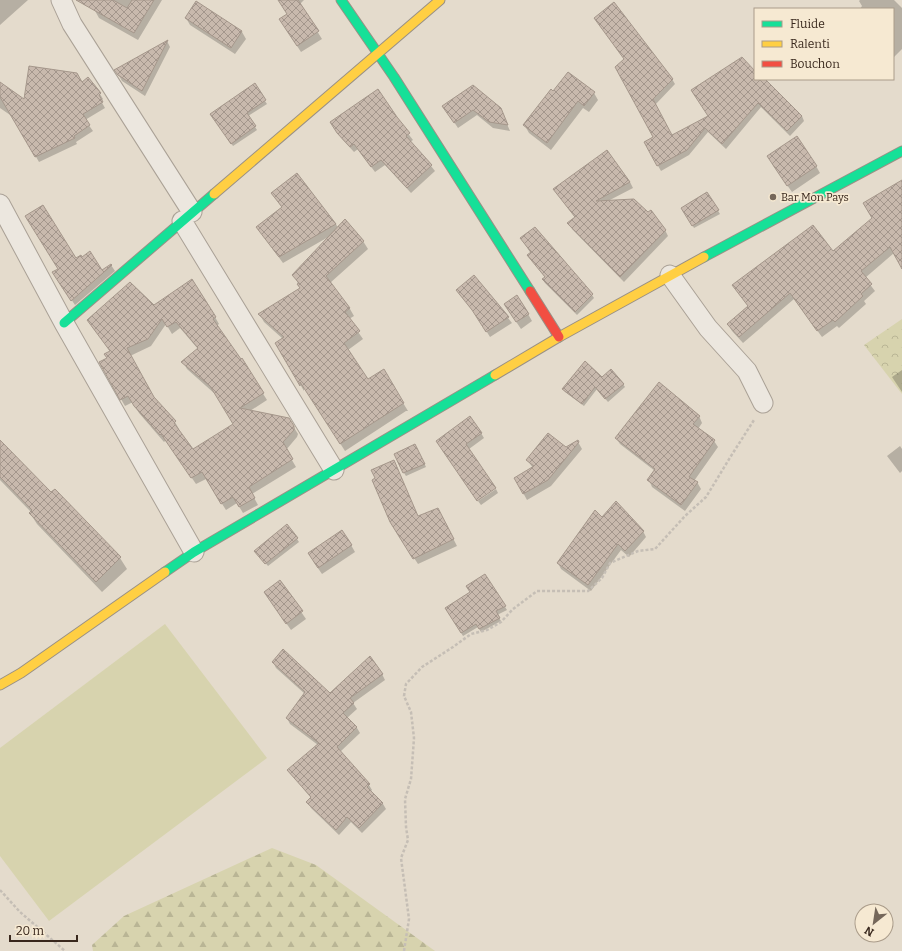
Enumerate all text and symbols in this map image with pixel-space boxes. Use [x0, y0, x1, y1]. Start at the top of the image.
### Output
legend [754, 8, 894, 80]
text: Fluide [790, 17, 825, 31]
text: Ralenti [790, 37, 830, 51]
text: Bouchon [790, 57, 840, 71]
place label: Bar Mon Pays [781, 191, 849, 204]
marker: Bar Mon Pays [768, 192, 778, 202]
north arrow [854, 903, 894, 943]
scale bar [10, 917, 77, 943]
text: N [862, 923, 876, 939]
text: 20 m [16, 924, 45, 938]

